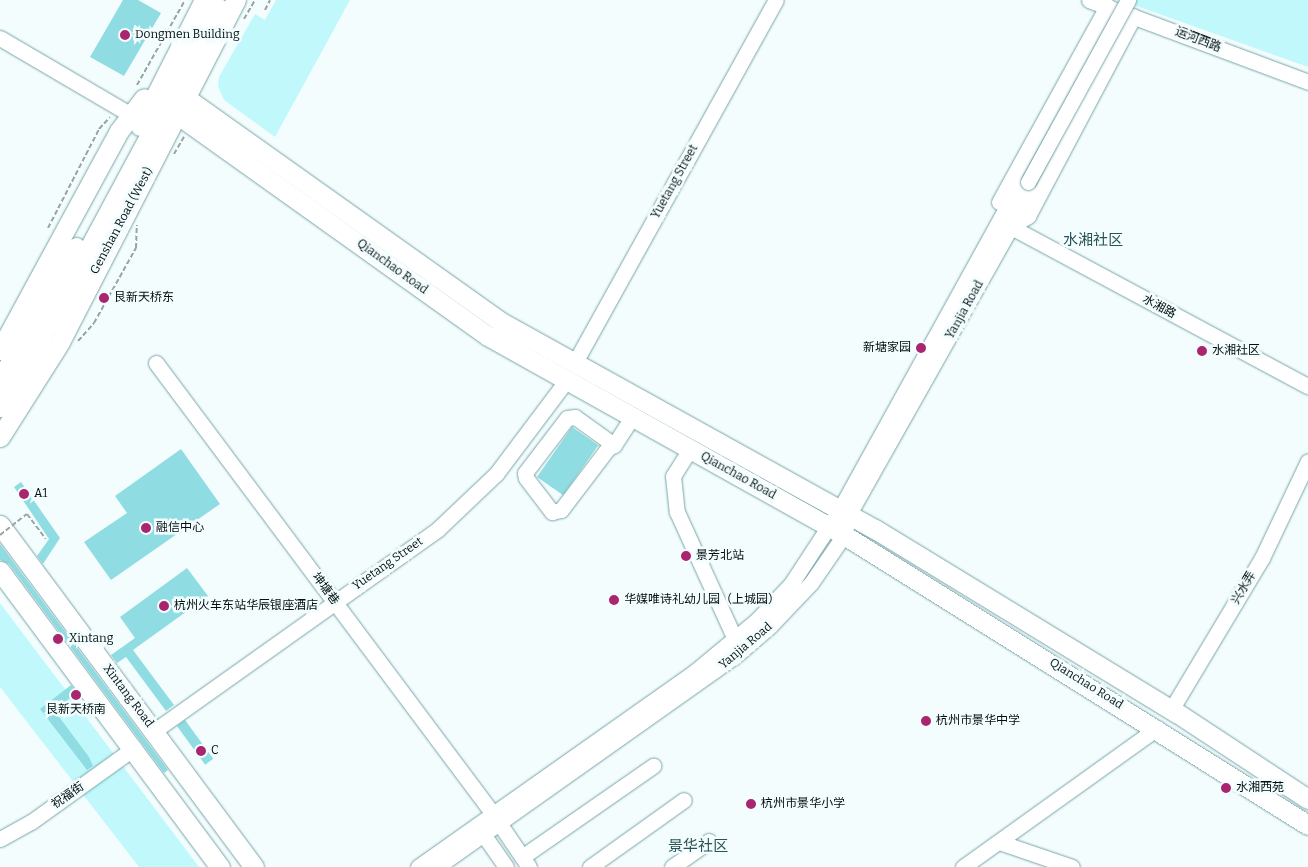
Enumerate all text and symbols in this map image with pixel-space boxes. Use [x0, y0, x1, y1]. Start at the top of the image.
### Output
street label: 运河西路 [1173, 25, 1223, 55]
place label: Dongmen Building [135, 28, 240, 42]
marker: Dongmen Building [119, 29, 131, 41]
street label: Yuetang Street [649, 142, 701, 222]
street label: Genshan Road (West) [88, 165, 156, 277]
district label: 水湘社区 [1063, 232, 1123, 250]
street label: Qianchao Road [354, 236, 430, 298]
street label: Yanjia Road [943, 278, 987, 342]
place label: 艮新天桥东 [114, 291, 174, 305]
marker: 艮新天桥东 [98, 292, 110, 304]
street label: 水湘路 [1140, 292, 1178, 322]
place label: 新塘家园 [863, 341, 911, 355]
marker: 新塘家园 [915, 342, 927, 354]
place label: 水湘社区 [1212, 344, 1260, 358]
marker: 水湘社区 [1196, 345, 1208, 357]
street label: Qianchao Road [698, 449, 778, 503]
place label: A1 [34, 487, 47, 501]
marker: A1 [18, 488, 30, 500]
place label: 融信中心 [156, 521, 204, 535]
marker: 融信中心 [140, 522, 152, 534]
street label: Yuetang Street [350, 534, 426, 594]
place label: 景芳北站 [696, 549, 744, 563]
marker: 景芳北站 [680, 550, 692, 562]
street label: 兴水弄 [1229, 569, 1259, 607]
street label: 坤塘巷 [308, 570, 342, 608]
place label: 华媒唯诗礼幼儿园（上城园） [624, 593, 780, 607]
marker: 华媒唯诗礼幼儿园（上城园） [608, 594, 620, 606]
place label: 杭州火车东站华辰银座酒店 [174, 599, 318, 613]
marker: 杭州火车东站华辰银座酒店 [158, 600, 170, 612]
street label: Yanjia Road [717, 620, 775, 672]
marker: Xintang [51, 632, 65, 646]
place label: Xintang [69, 632, 113, 646]
street label: Qianchao Road [1047, 656, 1125, 712]
street label: Xintang Road [100, 662, 156, 730]
marker: 艮新天桥南 [70, 689, 82, 701]
place label: 艮新天桥南 [46, 703, 106, 717]
place label: 杭州市景华中学 [936, 714, 1020, 728]
marker: 杭州市景华中学 [920, 715, 932, 727]
place label: C [211, 744, 219, 758]
marker: C [195, 745, 207, 757]
street label: 祝福街 [49, 780, 87, 812]
place label: 水湘西苑 [1236, 781, 1284, 795]
marker: 水湘西苑 [1220, 782, 1232, 794]
place label: 杭州市景华小学 [761, 797, 845, 811]
marker: 杭州市景华小学 [745, 798, 757, 810]
district label: 景华社区 [668, 838, 728, 856]

